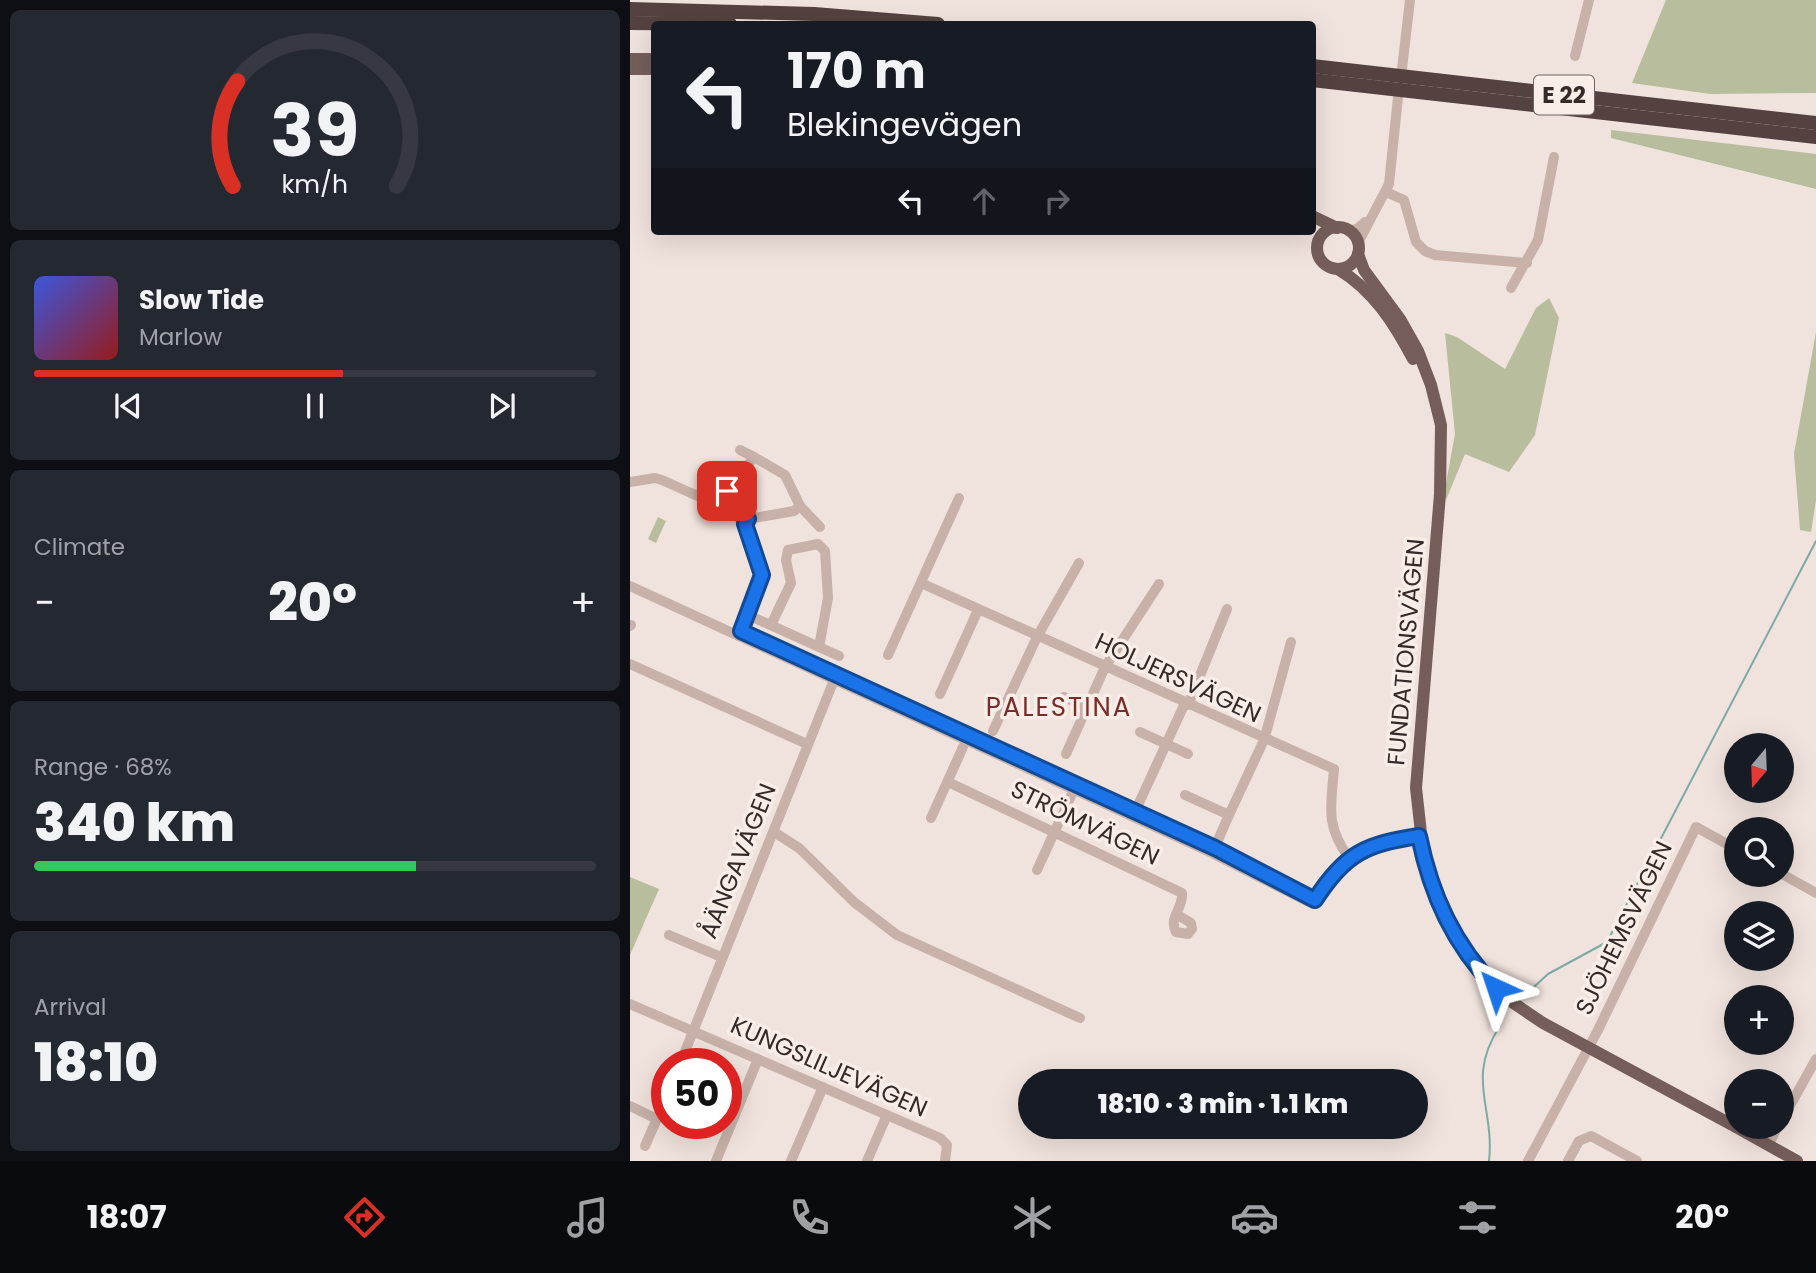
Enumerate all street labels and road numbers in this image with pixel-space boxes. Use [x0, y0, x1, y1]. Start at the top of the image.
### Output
road number: E 22 [1534, 76, 1594, 114]
street label: FUNDATIONSVÄGEN [1379, 537, 1432, 767]
street label: HOLJERSVÄGEN [1090, 625, 1267, 730]
street label: STRÖMVÄGEN [1005, 772, 1165, 873]
street label: ÅÄNGAVÄGEN [691, 778, 784, 943]
street label: SJÖHEMSVÄGEN [1567, 835, 1680, 1020]
street label: KUNGSLILJEVÄGEN [726, 1008, 933, 1125]

